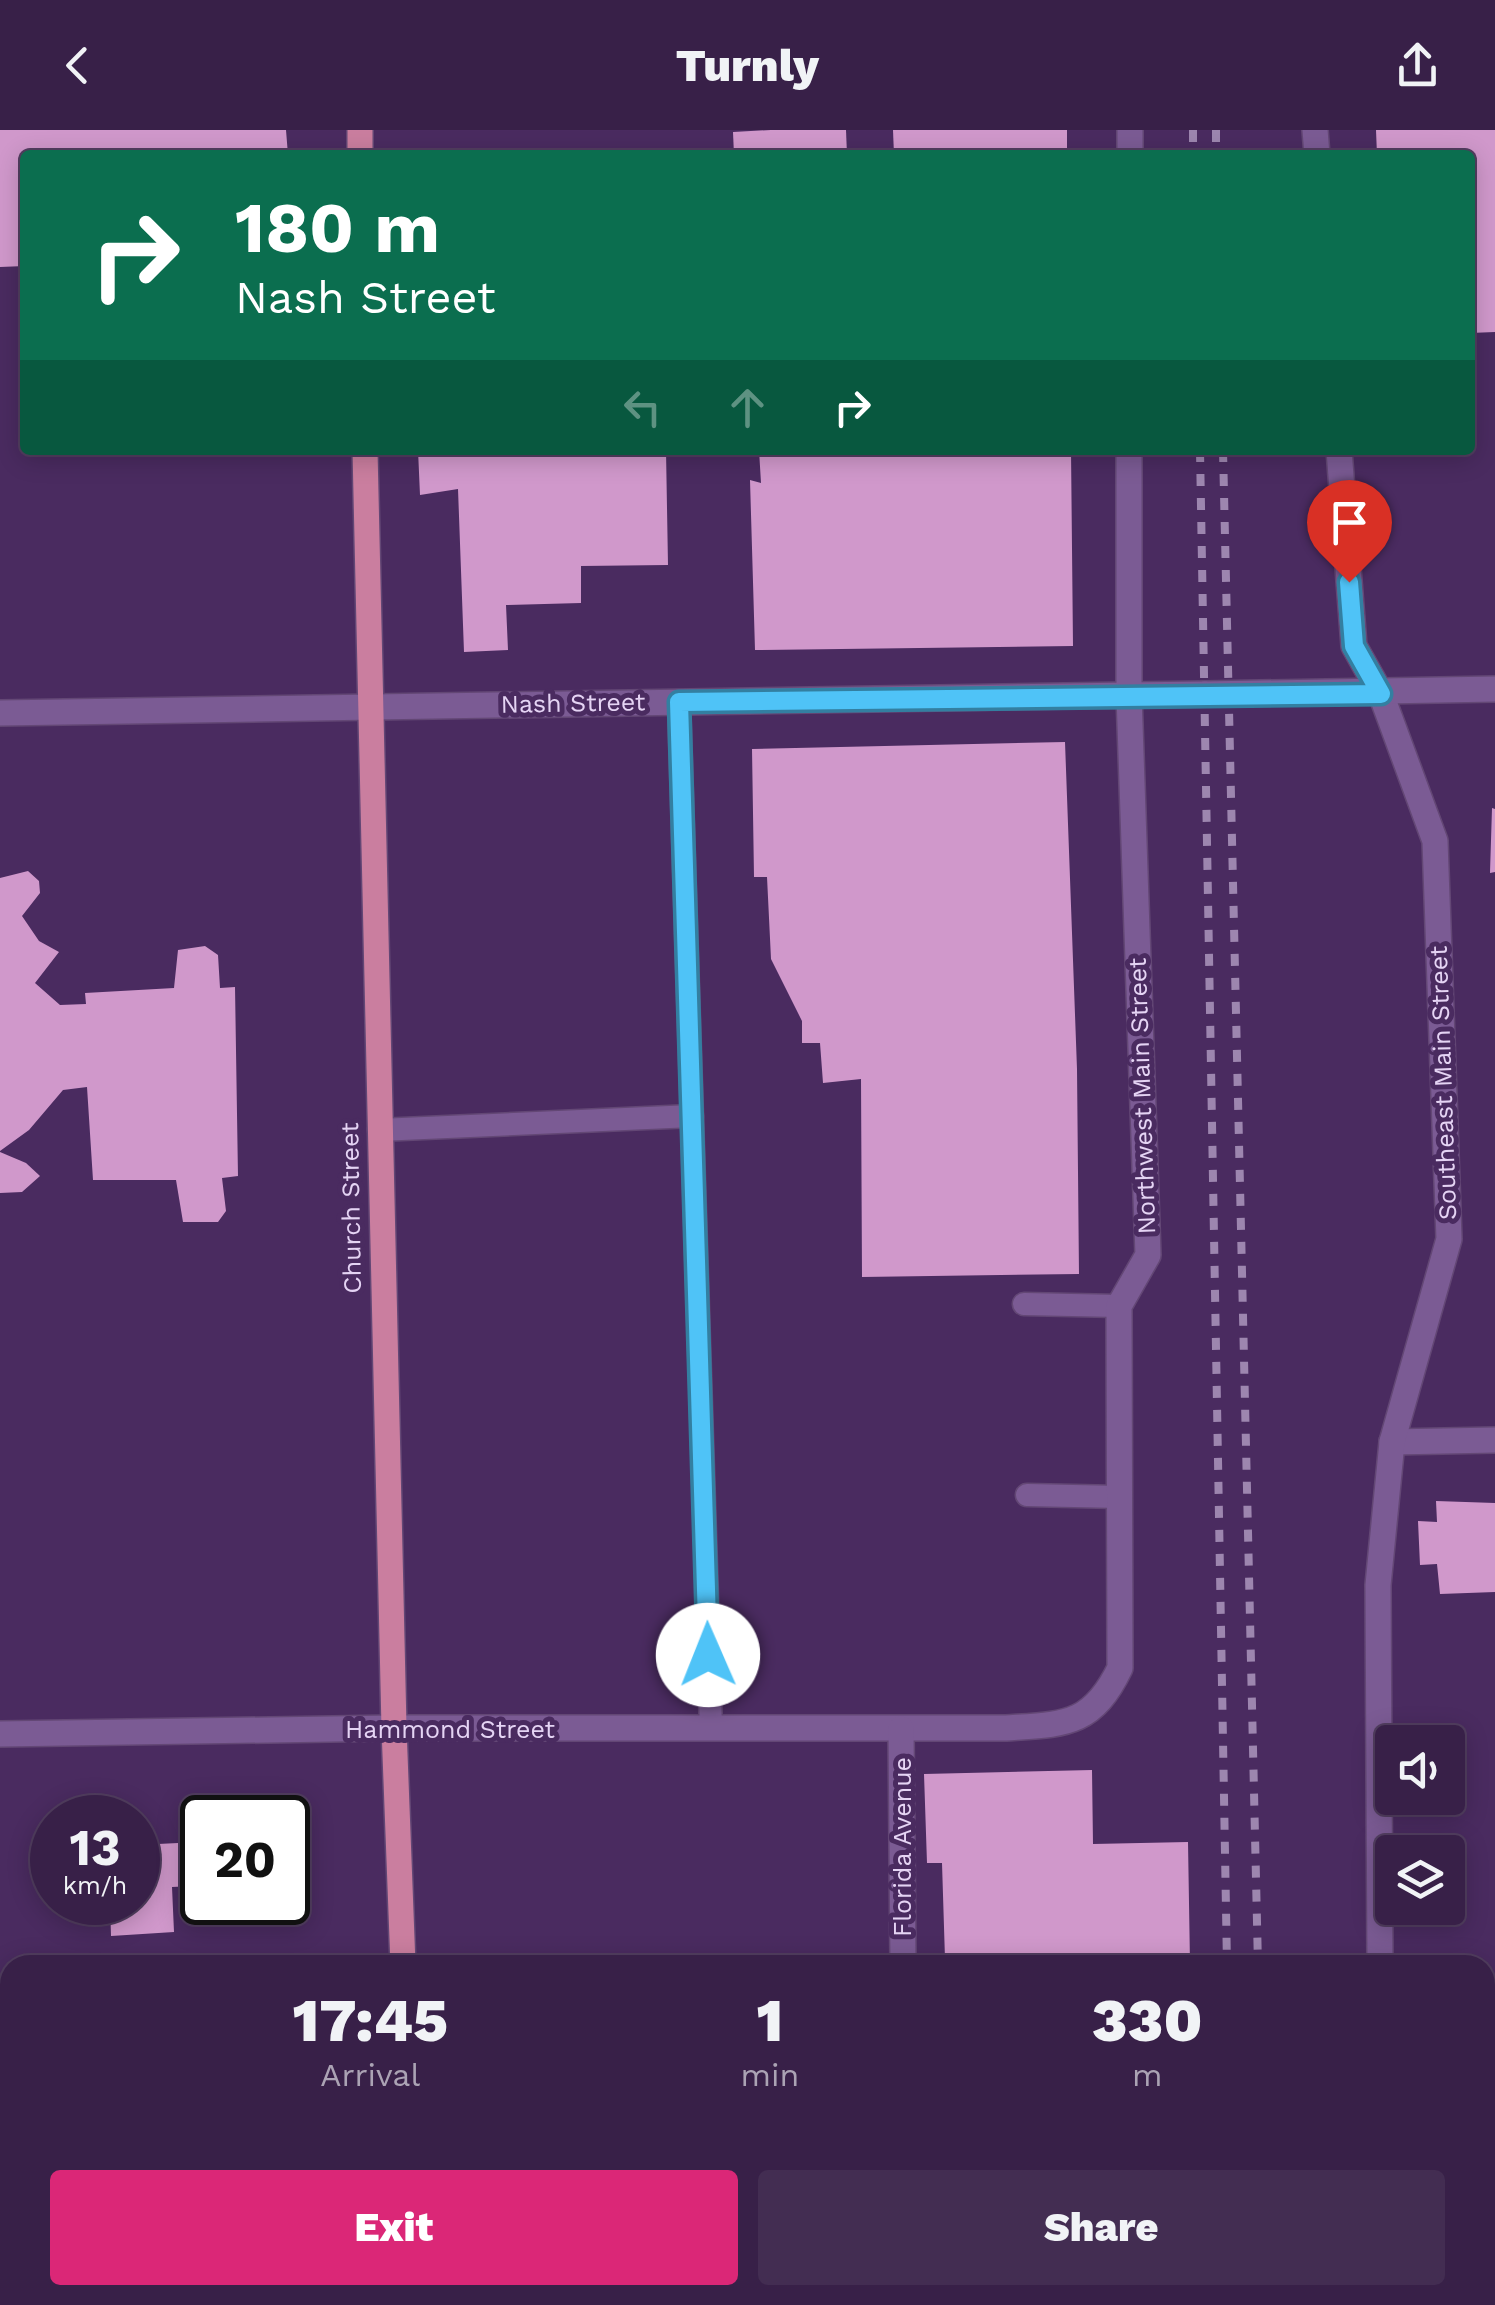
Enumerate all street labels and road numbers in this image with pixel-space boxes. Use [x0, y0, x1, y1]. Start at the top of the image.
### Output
street label: Nash Street [500, 687, 646, 719]
street label: Southeast Main Street [1424, 945, 1462, 1221]
street label: Northwest Main Street [1123, 957, 1161, 1235]
street label: Church Street [335, 1122, 367, 1294]
street label: Hammond Street [345, 1715, 555, 1744]
street label: Florida Avenue [888, 1757, 917, 1937]

